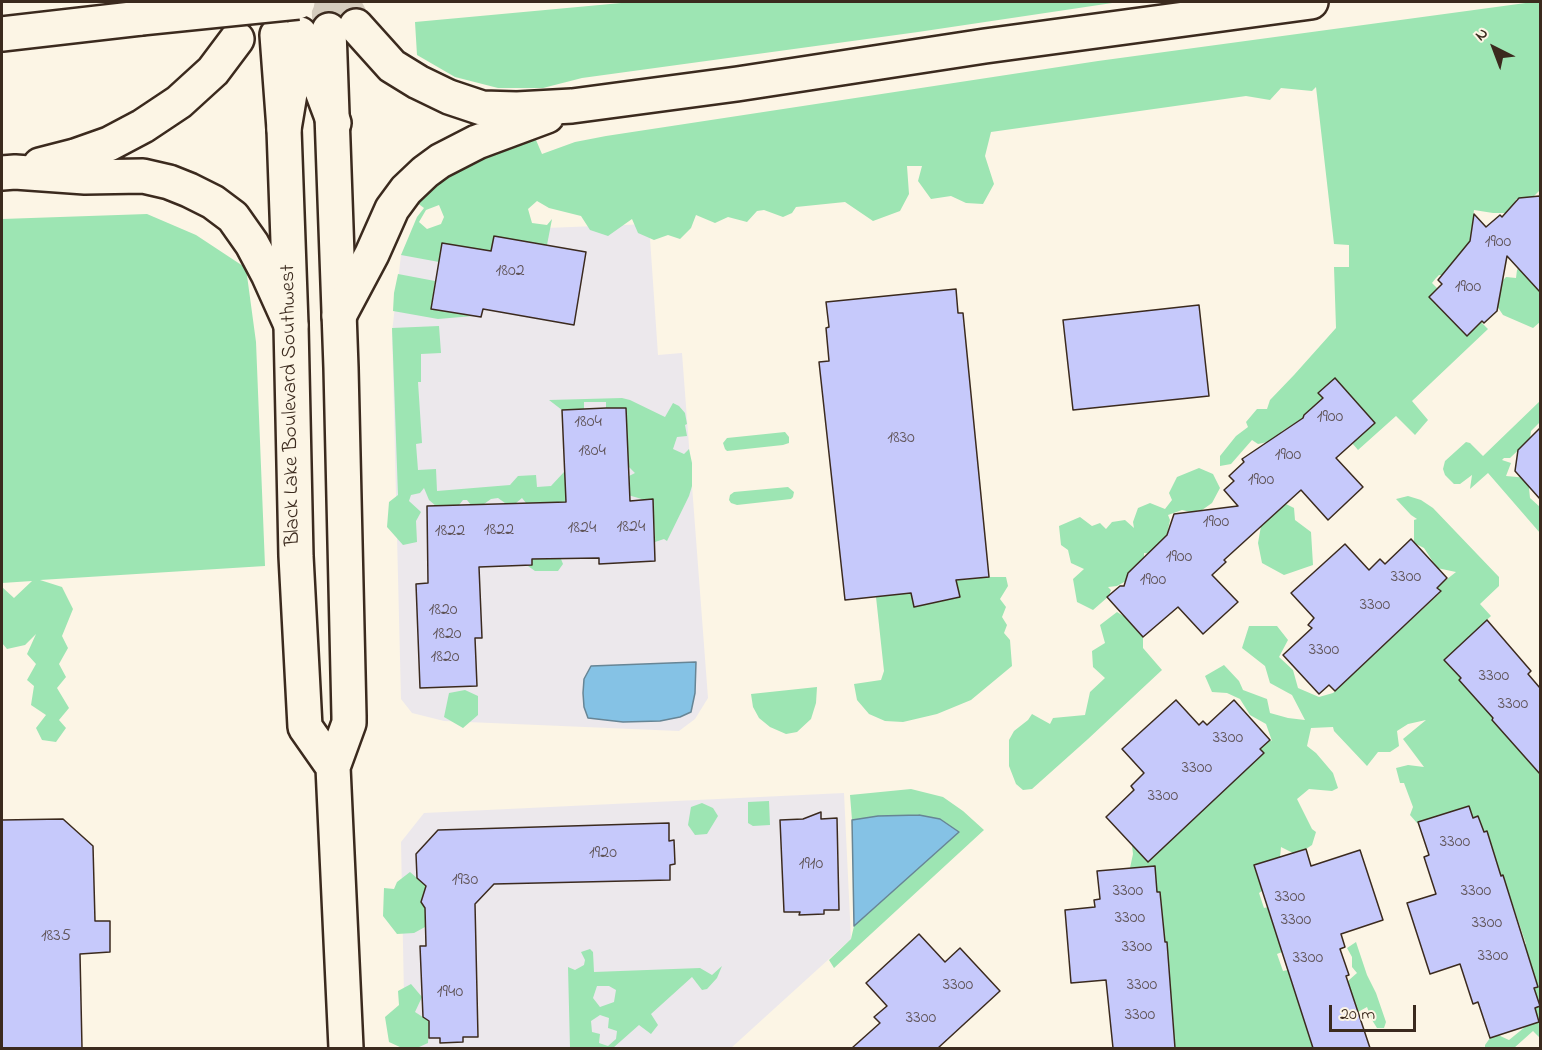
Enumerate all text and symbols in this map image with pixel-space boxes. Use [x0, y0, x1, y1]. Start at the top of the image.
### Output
north arrow [1464, 18, 1524, 78]
text: N [1470, 22, 1494, 47]
house number: 1900 [1485, 232, 1511, 254]
house number: 1802 [495, 261, 525, 283]
street label: Black Lake Boulevard Southwest [277, 264, 307, 546]
house number: 1900 [1455, 277, 1481, 299]
house number: 1900 [1317, 407, 1343, 429]
house number: 1804 [574, 412, 602, 434]
house number: 1830 [887, 428, 915, 450]
house number: 1804 [578, 441, 606, 463]
house number: 1900 [1275, 445, 1301, 467]
house number: 1900 [1248, 470, 1274, 492]
house number: 1900 [1203, 512, 1229, 534]
house number: 1824 [617, 517, 645, 539]
house number: 1824 [568, 518, 596, 540]
house number: 1822 [484, 520, 514, 542]
house number: 1822 [435, 521, 465, 543]
house number: 1900 [1166, 547, 1192, 569]
house number: 3300 [1391, 567, 1421, 589]
house number: 1900 [1140, 570, 1166, 592]
house number: 3300 [1360, 595, 1390, 617]
house number: 1820 [428, 600, 458, 622]
house number: 1820 [432, 624, 462, 646]
house number: 3300 [1309, 640, 1339, 662]
house number: 1820 [430, 647, 460, 669]
house number: 3300 [1479, 666, 1509, 688]
house number: 3300 [1498, 694, 1528, 716]
house number: 3300 [1213, 728, 1243, 750]
house number: 3300 [1182, 758, 1212, 780]
house number: 3300 [1148, 786, 1178, 808]
house number: 3300 [1440, 832, 1470, 854]
house number: 1920 [589, 843, 617, 865]
house number: 1910 [799, 854, 823, 876]
house number: 1930 [452, 870, 478, 892]
house number: 3300 [1113, 881, 1143, 903]
house number: 3300 [1461, 881, 1491, 903]
house number: 3300 [1275, 887, 1305, 909]
house number: 3300 [1115, 908, 1145, 930]
house number: 3300 [1281, 910, 1311, 932]
house number: 3300 [1472, 913, 1502, 935]
house number: 1835 [41, 926, 71, 948]
house number: 3300 [1122, 937, 1152, 959]
house number: 3300 [1478, 946, 1508, 968]
house number: 3300 [1293, 948, 1323, 970]
house number: 3300 [943, 975, 973, 997]
house number: 3300 [1127, 975, 1157, 997]
house number: 1940 [437, 982, 463, 1004]
scale bar [1332, 993, 1419, 1031]
text: 20 m [1340, 1002, 1375, 1028]
house number: 3300 [1125, 1005, 1155, 1027]
house number: 3300 [906, 1008, 936, 1030]

